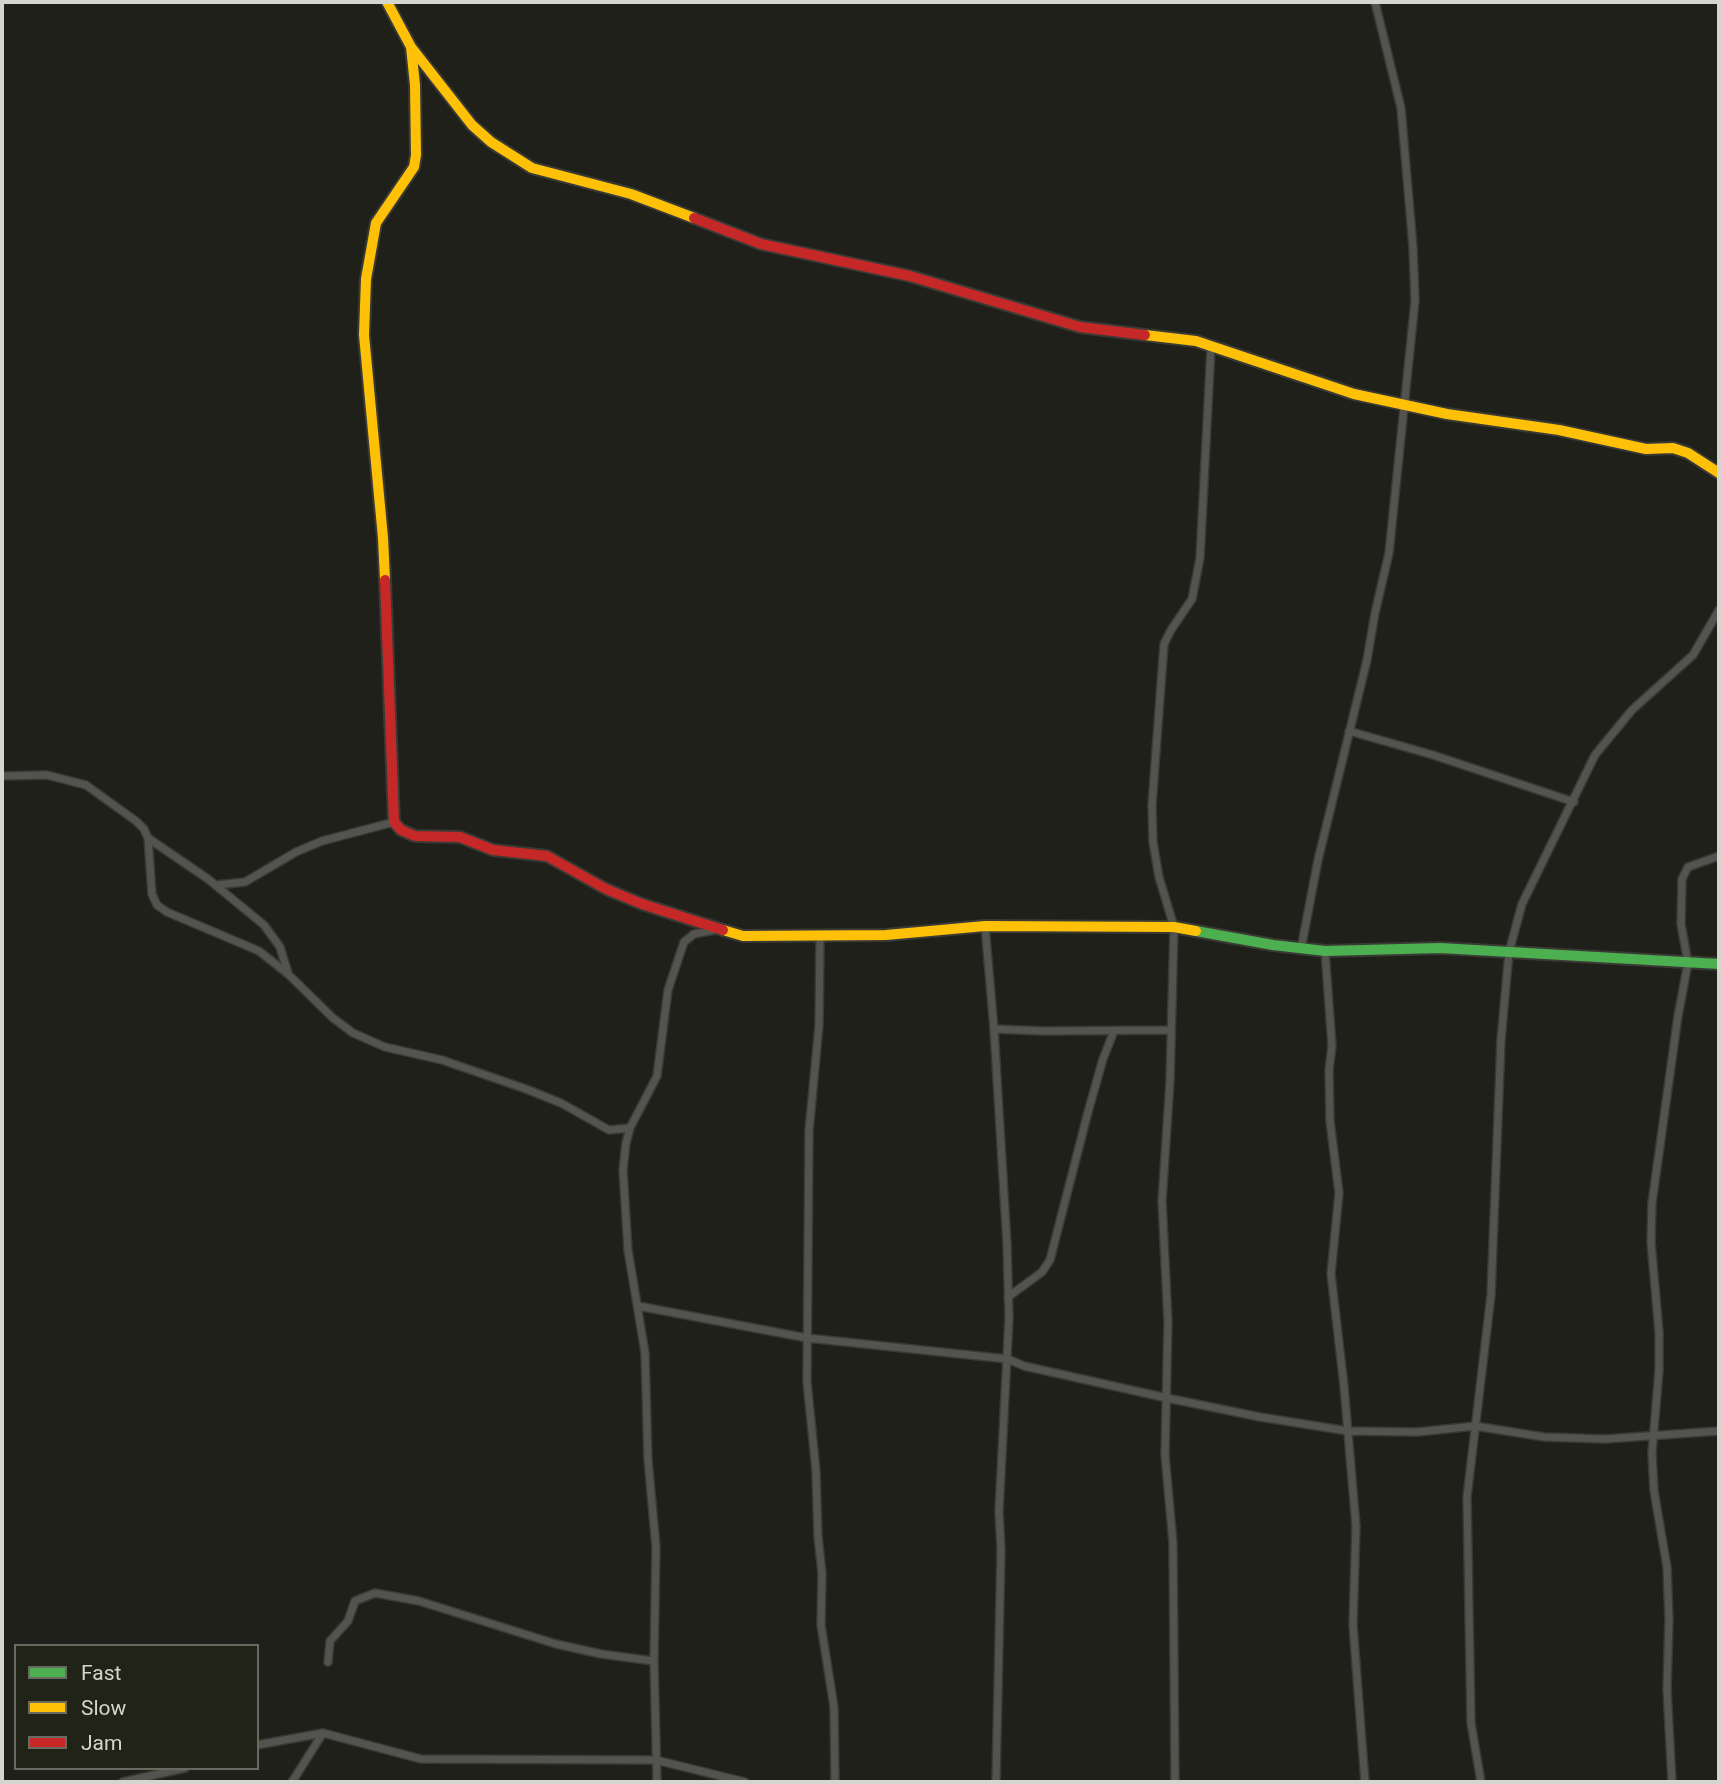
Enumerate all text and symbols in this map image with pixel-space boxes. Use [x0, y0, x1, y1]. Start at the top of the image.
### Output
legend [14, 1644, 259, 1770]
text: Fast [81, 1661, 121, 1685]
text: Slow [81, 1696, 126, 1720]
text: Jam [81, 1731, 122, 1755]

